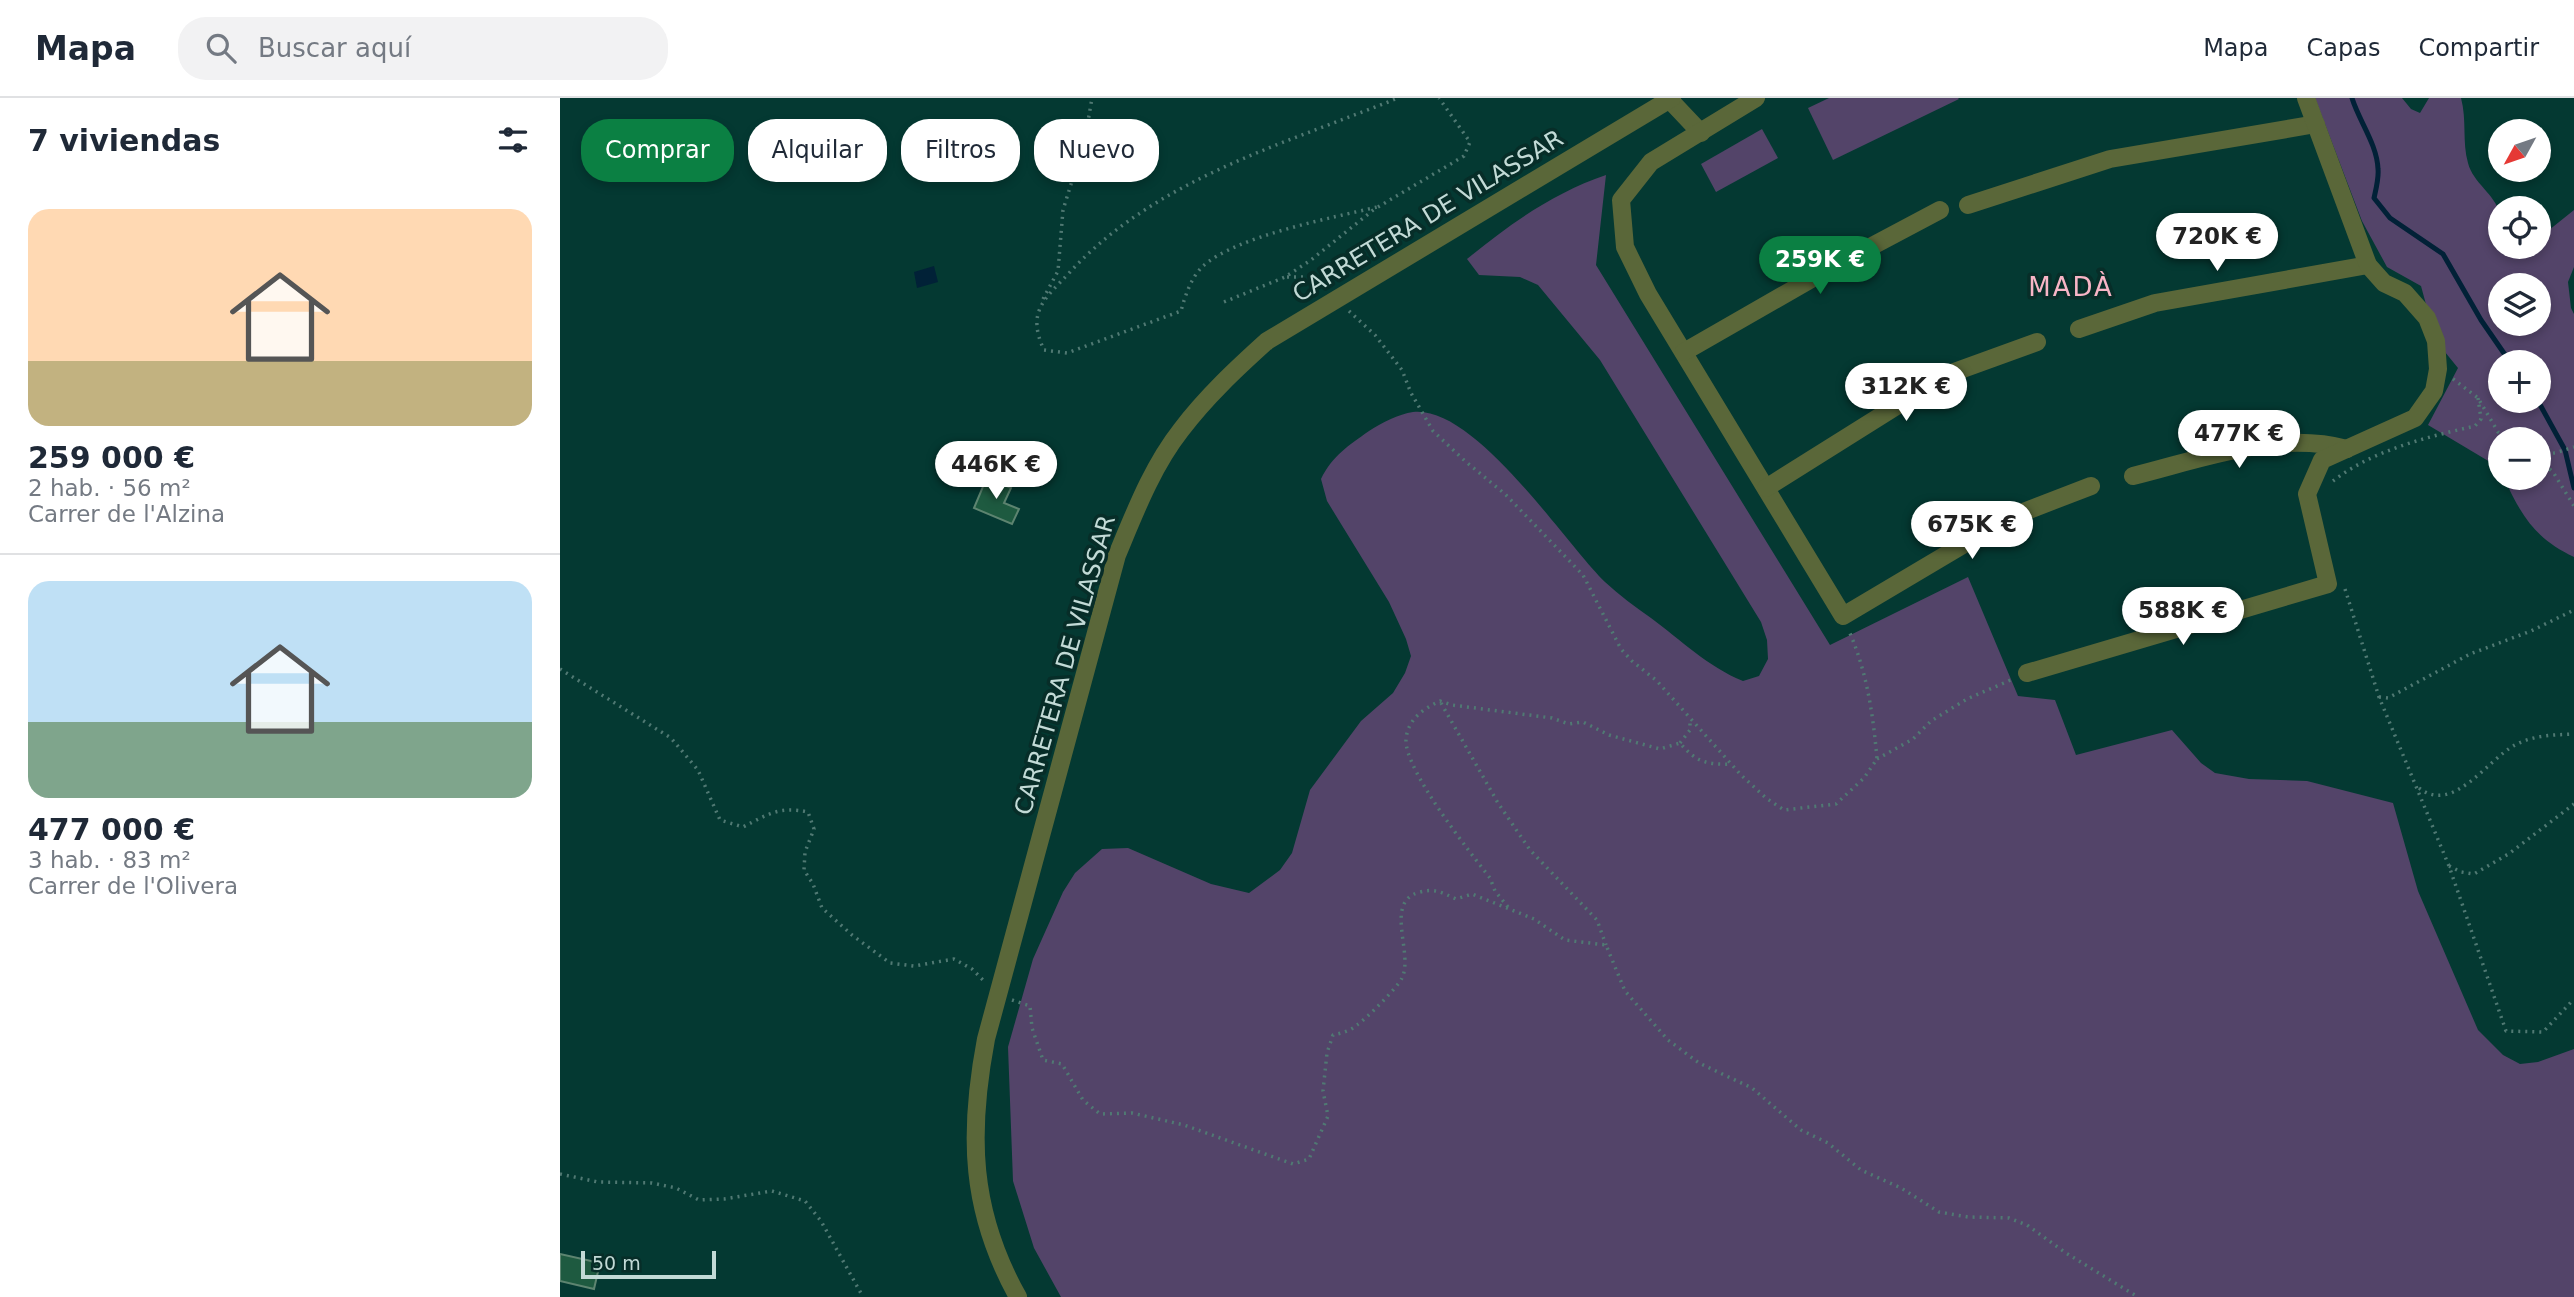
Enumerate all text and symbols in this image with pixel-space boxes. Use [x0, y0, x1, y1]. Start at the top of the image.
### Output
search box [178, 17, 668, 80]
text: Mapa [35, 29, 136, 68]
icon: search [202, 29, 240, 67]
text: Buscar aquí [258, 33, 411, 63]
text: Mapa [2203, 34, 2269, 62]
text: Capas [2307, 34, 2380, 62]
text: Compartir [2418, 34, 2539, 62]
chip: Comprar [581, 119, 734, 182]
chip: Alquilar [748, 119, 887, 182]
chip: Filtros [901, 119, 1020, 182]
chip: Nuevo [1034, 119, 1159, 182]
north arrow [2488, 119, 2552, 182]
map controls [2488, 119, 2551, 490]
icon: filters [494, 121, 532, 159]
text: 7 viviendas [28, 123, 220, 158]
street label: CARRETERA DE VILASSAR [1288, 124, 1568, 308]
button: locate [2488, 196, 2551, 259]
pin: 720K € [2160, 214, 2274, 273]
text: 720K € [2172, 223, 2262, 249]
pin: 259K € [1763, 236, 1877, 296]
text: 259K € [1775, 246, 1865, 272]
icon: home [217, 254, 343, 380]
district label: MADÀ [2028, 271, 2114, 302]
button: layers [2488, 273, 2551, 336]
button: + [2488, 350, 2551, 413]
pin: 312K € [1849, 364, 1963, 423]
text: 312K € [1861, 373, 1951, 399]
pin: 477K € [2182, 410, 2296, 470]
text: 477K € [2194, 420, 2284, 446]
button: − [2488, 427, 2551, 490]
text: 259 000 € [28, 440, 195, 475]
pin: 446K € [939, 442, 1053, 501]
text: 446K € [951, 451, 1041, 477]
text: 2 hab. · 56 m² [28, 475, 191, 501]
text: Carrer de l'Alzina [28, 501, 225, 527]
pin: 675K € [1915, 502, 2029, 561]
text: 675K € [1927, 511, 2017, 537]
street label: CARRETERA DE VILASSAR [1009, 512, 1121, 818]
pin: 588K € [2126, 588, 2240, 647]
text: 588K € [2138, 597, 2228, 623]
icon: home [217, 626, 343, 752]
text: 477 000 € [28, 812, 195, 847]
text: 3 hab. · 83 m² [28, 847, 191, 873]
text: Carrer de l'Olivera [28, 873, 238, 899]
scale bar [581, 1248, 716, 1280]
text: 50 m [592, 1252, 641, 1274]

